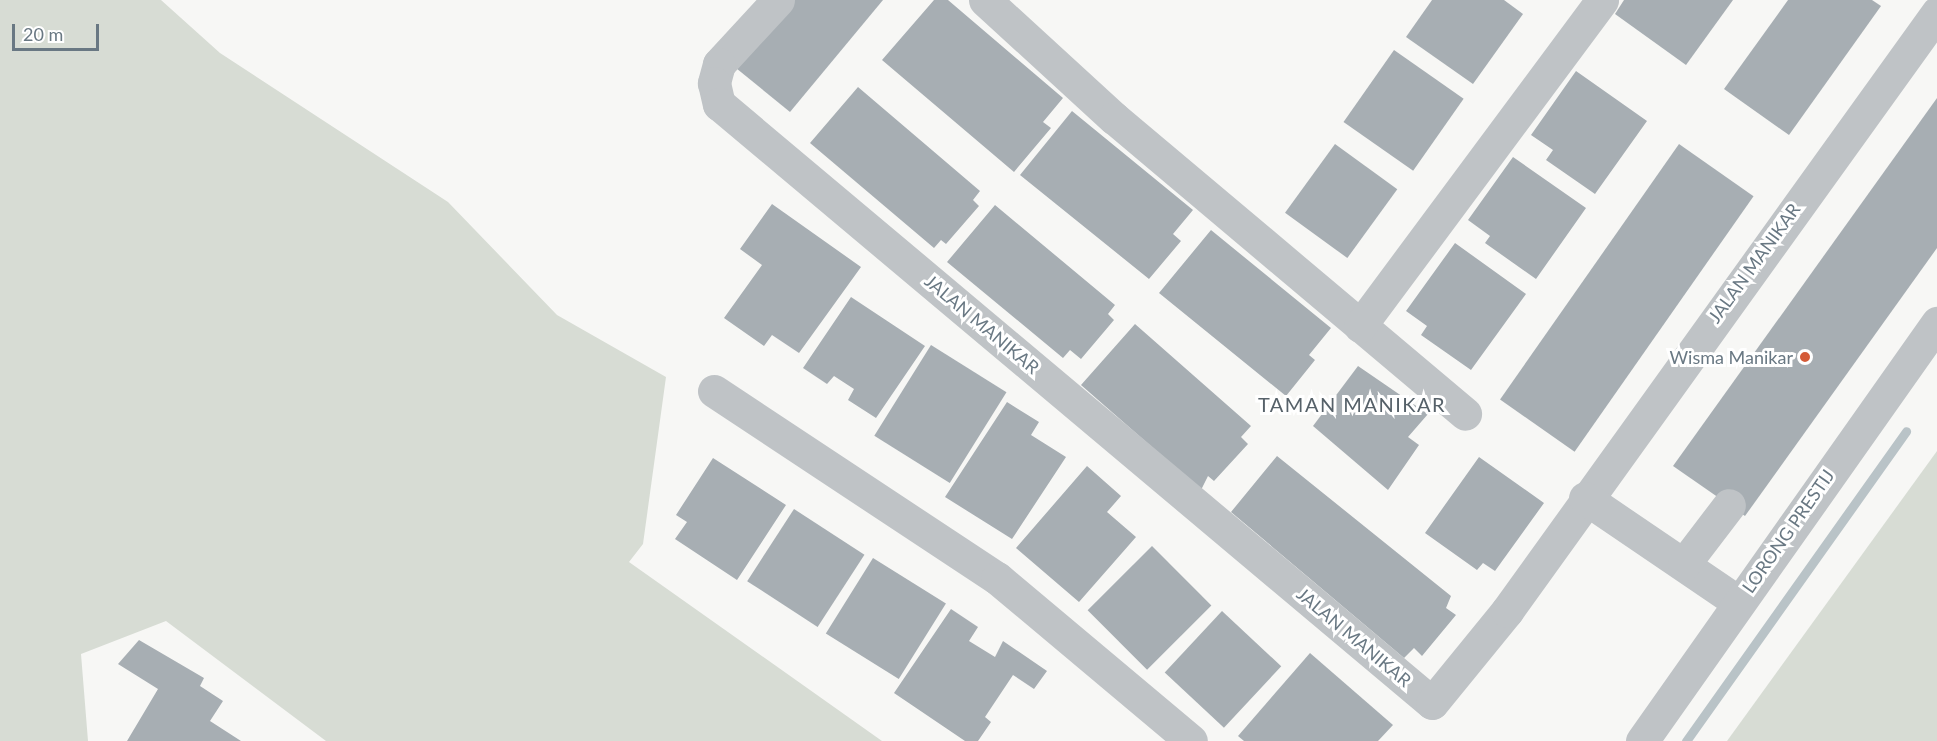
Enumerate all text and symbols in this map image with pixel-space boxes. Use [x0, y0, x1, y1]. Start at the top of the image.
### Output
scale bar [15, 12, 102, 50]
text: 20 m [23, 23, 63, 45]
street label: JALAN MANIKAR [1703, 199, 1805, 327]
street label: JALAN MANIKAR [920, 270, 1044, 378]
place label: Wisma Manikar [1670, 346, 1793, 368]
marker: Wisma Manikar [1798, 350, 1812, 364]
district label: TAMAN MANIKAR [1258, 392, 1446, 416]
street label: LORONG PRESTIJ [1737, 465, 1839, 597]
street label: JALAN MANIKAR [1292, 583, 1416, 691]

